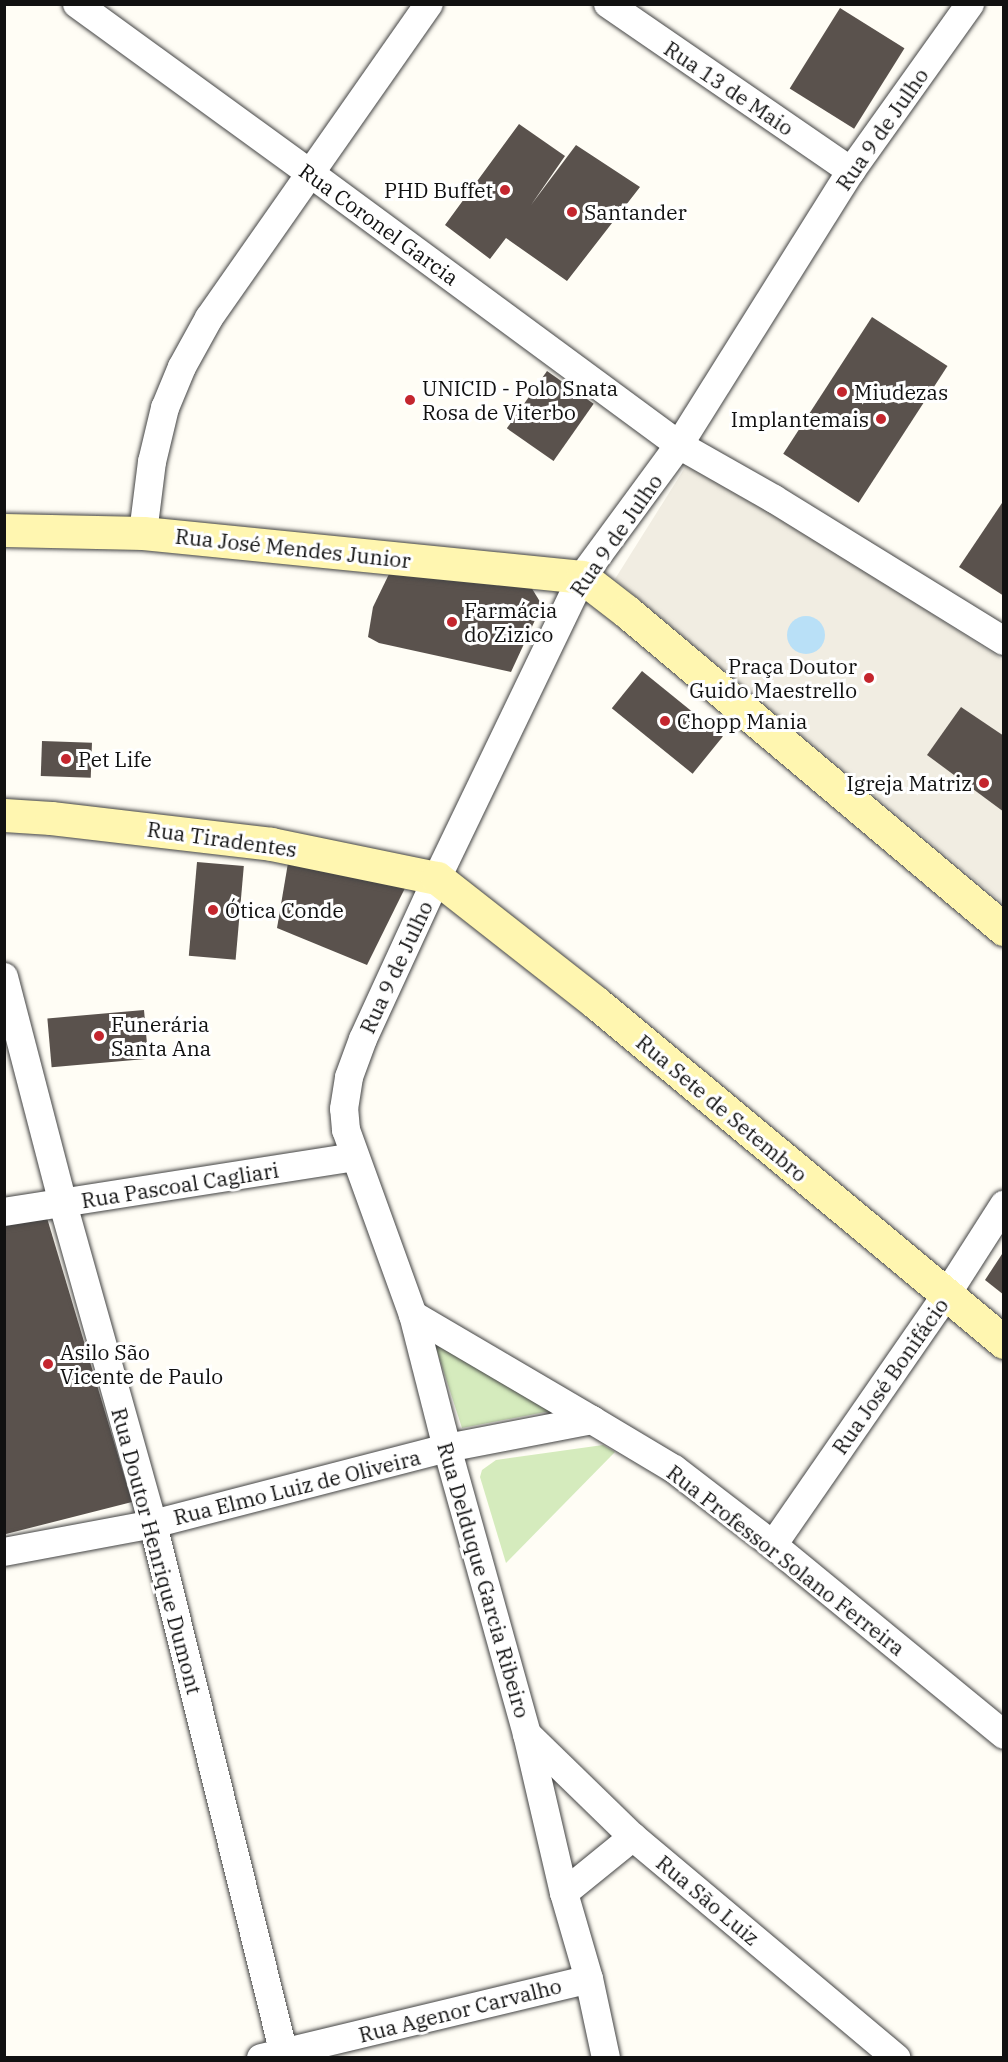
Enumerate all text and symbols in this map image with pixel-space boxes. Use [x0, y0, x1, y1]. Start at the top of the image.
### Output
street label: Rua 13 de Maio [660, 35, 798, 141]
street label: Rua 9 de Julho [831, 63, 933, 195]
street label: Rua Coronel Garcia [294, 158, 464, 290]
place label: PHD Buffet [384, 177, 493, 203]
marker: PHD Buffet [498, 183, 512, 197]
place label: Santander [584, 199, 687, 225]
marker: Santander [565, 205, 579, 219]
place label: UNICID - Polo Snata Rosa de Viterbo [422, 375, 618, 425]
place label: Miudezas [854, 379, 948, 405]
marker: Miudezas [835, 385, 849, 399]
marker: UNICID - Polo Snata Rosa de Viterbo [403, 393, 417, 407]
place label: Implantemais [731, 406, 869, 432]
marker: Implantemais [874, 412, 888, 426]
street label: Rua 9 de Julho [565, 469, 667, 601]
street label: Rua José Mendes Junior [174, 523, 412, 573]
place label: Farmácia do Zizico [464, 597, 557, 647]
marker: Farmácia do Zizico [445, 615, 459, 629]
place label: Praça Doutor Guido Maestrello [689, 653, 857, 703]
marker: Praça Doutor Guido Maestrello [862, 671, 876, 685]
place label: Chopp Mania [677, 708, 807, 734]
marker: Chopp Mania [658, 714, 672, 728]
place label: Pet Life [78, 746, 152, 772]
marker: Pet Life [59, 752, 73, 766]
place label: Igreja Matriz [846, 770, 972, 796]
marker: Igreja Matriz [977, 776, 991, 790]
street label: Rua Tiradentes [146, 816, 298, 862]
place label: Ótica Conde [225, 897, 344, 923]
street label: Rua 9 de Julho [354, 897, 438, 1037]
marker: Ótica Conde [206, 903, 220, 917]
place label: Funerária Santa Ana [111, 1011, 211, 1061]
marker: Funerária Santa Ana [92, 1029, 106, 1043]
street label: Rua Sete de Setembro [631, 1029, 813, 1187]
street label: Rua Pascoal Cagliari [79, 1157, 281, 1213]
street label: Rua José Bonifácio [827, 1293, 953, 1459]
place label: Asilo São Vicente de Paulo [60, 1339, 223, 1389]
marker: Asilo São Vicente de Paulo [41, 1357, 55, 1371]
street label: Rua Doutor Henrique Dumont [107, 1405, 207, 1697]
street label: Rua Delduque Garcia Ribeiro [433, 1439, 535, 1721]
street label: Rua Elmo Luiz de Oliveira [171, 1444, 423, 1530]
street label: Rua Professor Solano Ferreira [662, 1459, 910, 1661]
street label: Rua São Luiz [651, 1850, 765, 1950]
street label: Rua Agenor Carvalho [356, 1973, 564, 2047]

